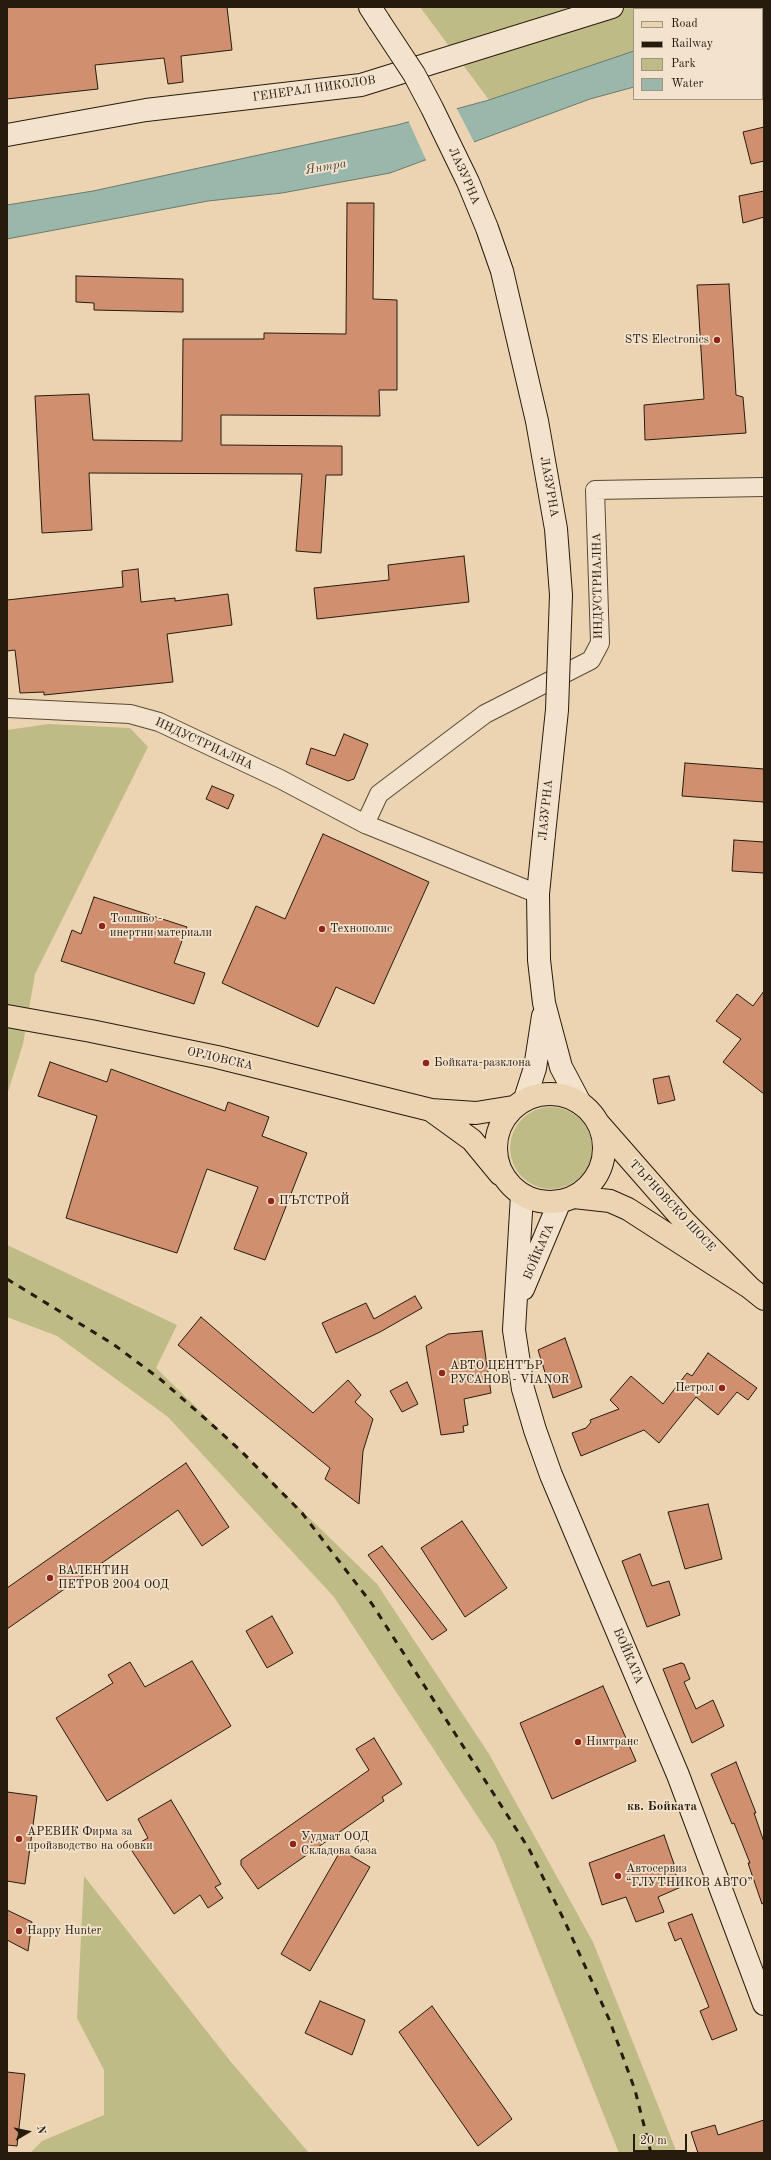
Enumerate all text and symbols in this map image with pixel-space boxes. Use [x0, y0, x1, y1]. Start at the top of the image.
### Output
legend [633, 8, 763, 100]
text: Road [671, 18, 698, 30]
text: Railway [671, 38, 713, 50]
text: Park [671, 58, 696, 70]
street label: ГЕНЕРАЛ НИКОЛОВ [251, 73, 377, 105]
text: Water [671, 78, 703, 90]
street label: ЛАЗУРНА [445, 145, 483, 207]
water label: Янтра [304, 156, 348, 178]
place label: STS Electronics [625, 333, 709, 347]
marker: STS Electronics [712, 335, 722, 345]
street label: ЛАЗУРНА [537, 456, 561, 518]
street label: ИНДУСТРИАЛНА [590, 532, 606, 640]
street label: ИНДУСТРИАЛНА [153, 715, 255, 773]
street label: ЛАЗУРНА [536, 779, 556, 841]
place label: Топливо - инертни материали [110, 912, 212, 940]
marker: Топливо - инертни материали [97, 921, 107, 931]
place label: Технополис [330, 922, 392, 936]
marker: Технополис [317, 924, 327, 934]
street label: ОРЛОВСКА [186, 1044, 254, 1074]
place label: Бойката-разклона [434, 1056, 531, 1070]
marker: Бойката-разклона [421, 1058, 431, 1068]
street label: ТЪРНОВСКО ШОСЕ [626, 1157, 718, 1255]
place label: ПЪТСТРОЙ [279, 1194, 350, 1208]
marker: ПЪТСТРОЙ [266, 1196, 276, 1206]
street label: БОЙКАТА [521, 1222, 557, 1282]
place label: АВТО ЦЕНТЪР РУСАНОВ - VIANOR [450, 1359, 569, 1387]
marker: АВТО ЦЕНТЪР РУСАНОВ - VIANOR [437, 1368, 447, 1378]
place label: Петрол [675, 1381, 714, 1395]
marker: Петрол [717, 1383, 727, 1393]
place label: ВАЛЕНТИН ПЕТРОВ 2004 ООД [58, 1564, 169, 1592]
marker: ВАЛЕНТИН ПЕТРОВ 2004 ООД [45, 1573, 55, 1583]
street label: БОЙКАТА [610, 1626, 646, 1686]
place label: Нимтранс [586, 1735, 638, 1749]
marker: Нимтранс [573, 1737, 583, 1747]
district label: кв. Бойката [627, 1799, 697, 1815]
place label: АРЕВИК Фирма за пройзводство на обовки [27, 1825, 153, 1853]
place label: Уудмат ООД Складова база [301, 1830, 377, 1858]
marker: АРЕВИК Фирма за пройзводство на обовки [14, 1834, 24, 1844]
marker: Уудмат ООД Складова база [288, 1839, 298, 1849]
place label: Автосервиз “ГЛУТНИКОВ АВТО” [626, 1862, 753, 1890]
marker: Автосервиз “ГЛУТНИКОВ АВТО” [613, 1871, 623, 1881]
place label: Happy Hunter [27, 1924, 102, 1938]
marker: Happy Hunter [14, 1926, 24, 1936]
north arrow [8, 2112, 48, 2152]
text: N [34, 2125, 46, 2135]
scale bar [635, 2126, 689, 2152]
text: 20 m [640, 2135, 667, 2147]

